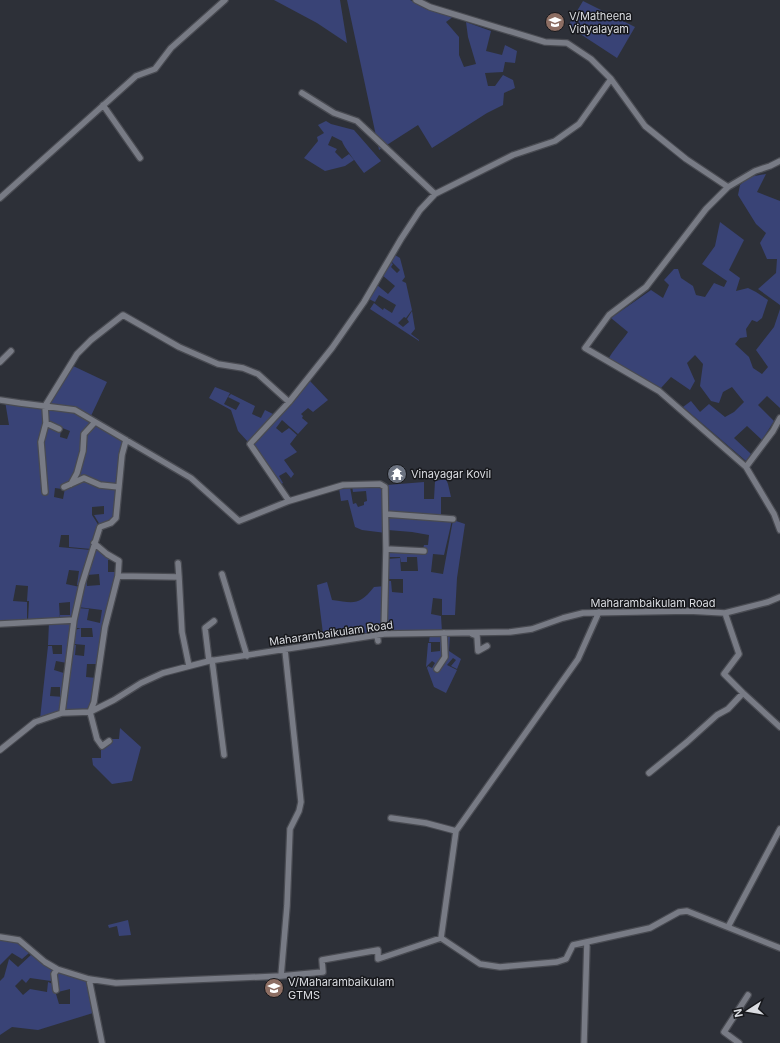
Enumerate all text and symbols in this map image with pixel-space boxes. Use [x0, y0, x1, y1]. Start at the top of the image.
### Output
place label: V/Matheena Vidyalayam [569, 9, 632, 36]
school or university icon: V/Matheena Vidyalayam [544, 11, 566, 33]
temple icon: Vinayagar Kovil [386, 463, 408, 485]
place label: Vinayagar Kovil [411, 467, 491, 481]
street label: Maharambaikulam Road [590, 596, 716, 610]
street label: Maharambaikulam Road [268, 617, 394, 649]
place label: V/Maharambaikulam GTMS [288, 975, 394, 1002]
school or university icon: V/Maharambaikulam GTMS [263, 977, 285, 999]
north arrow [728, 991, 768, 1031]
text: N [730, 1008, 746, 1019]

